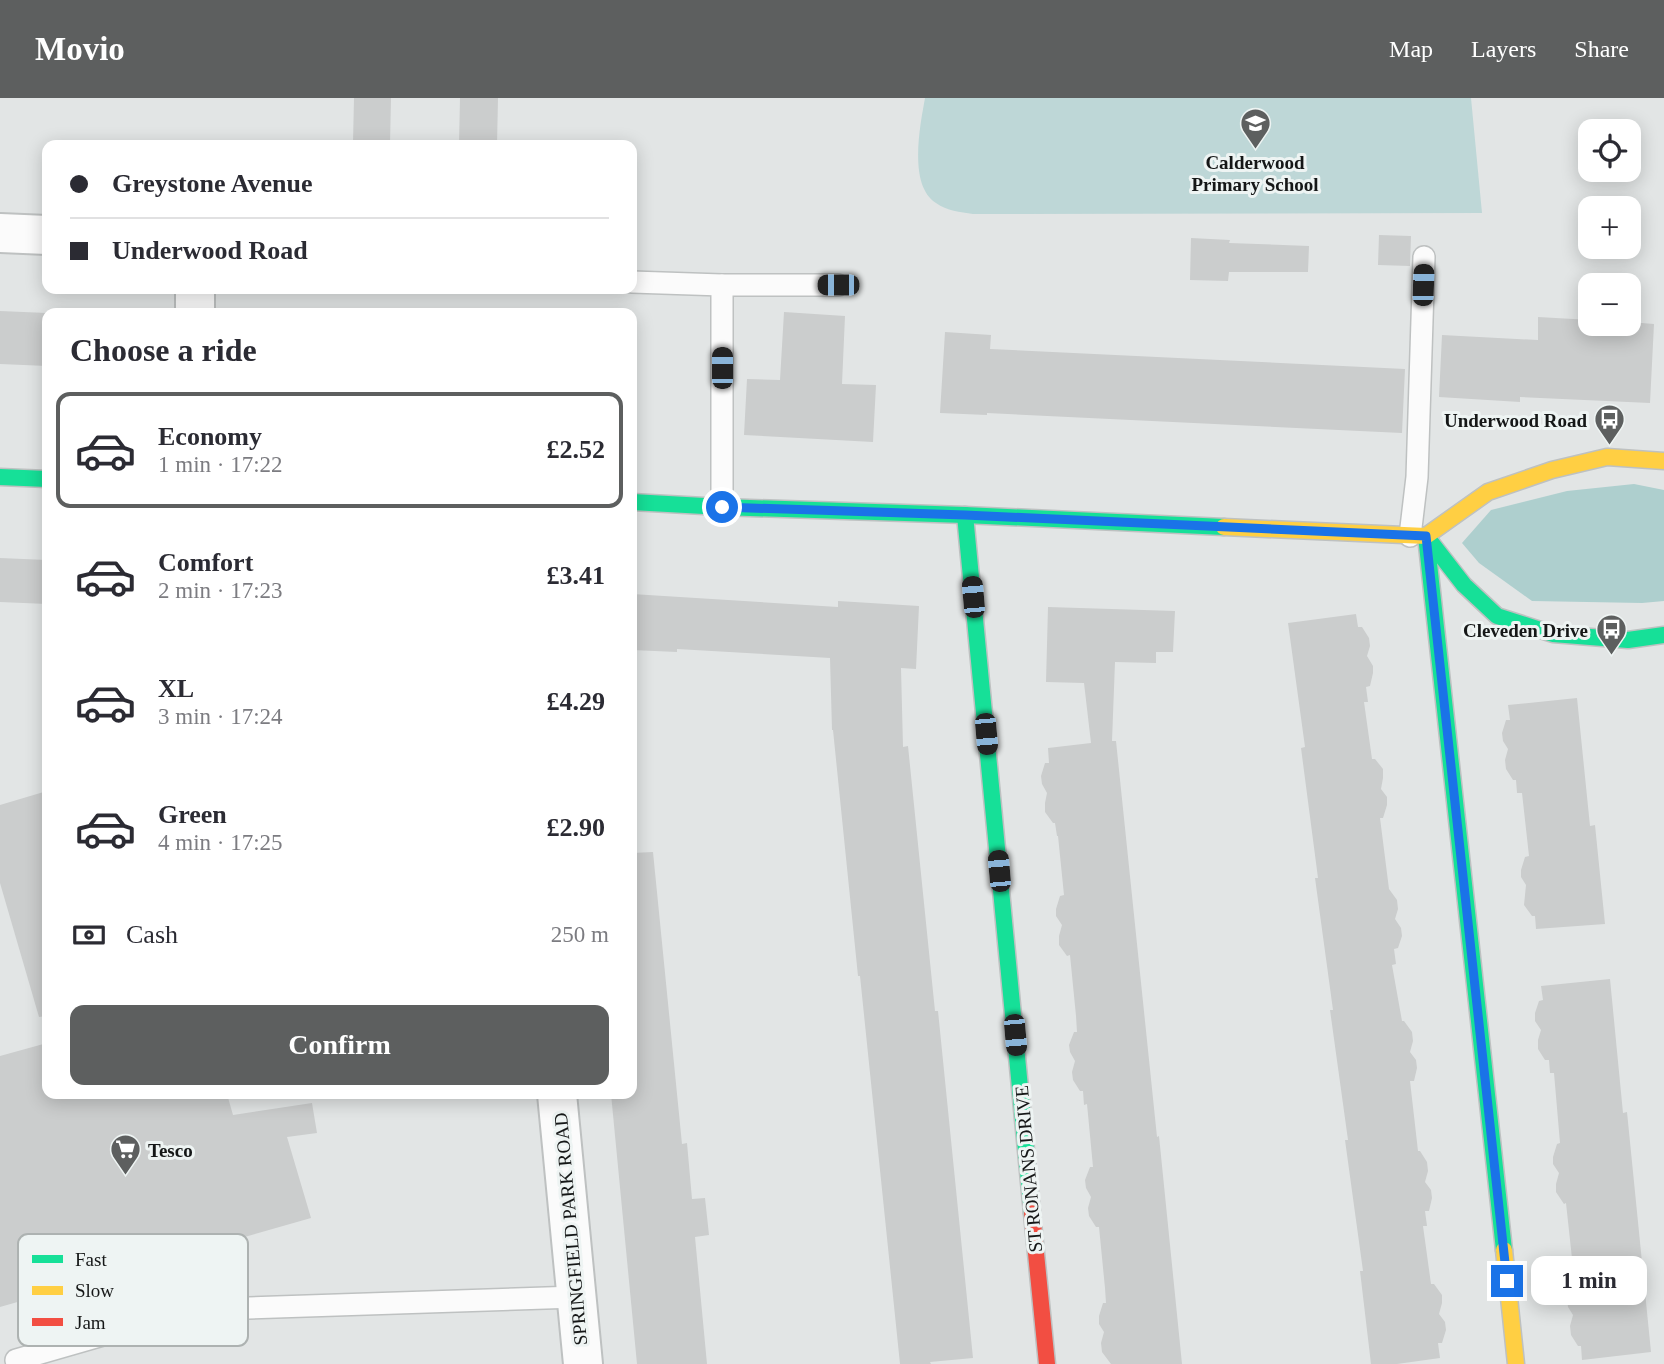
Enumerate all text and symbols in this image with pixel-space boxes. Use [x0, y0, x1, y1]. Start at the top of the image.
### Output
text: Movio [35, 31, 125, 67]
text: Map [1389, 36, 1433, 62]
text: Layers [1471, 36, 1536, 62]
text: Share [1574, 36, 1629, 62]
school or university icon: Calderwood Primary School [1238, 106, 1272, 150]
map controls [1578, 119, 1641, 336]
button: locate [1578, 119, 1641, 182]
place label: Calderwood Primary School [1191, 152, 1319, 195]
text: Greystone Avenue [112, 169, 313, 198]
button: + [1578, 196, 1641, 259]
text: Underwood Road [112, 236, 308, 265]
car [1412, 264, 1435, 306]
button: − [1578, 273, 1641, 336]
car [818, 275, 860, 296]
text: Choose a ride [70, 332, 257, 368]
car [712, 347, 733, 389]
bus stop icon: Underwood Road [1593, 403, 1627, 447]
place label: Underwood Road [1444, 410, 1587, 431]
icon: car [74, 419, 137, 482]
text: Economy [158, 422, 262, 451]
text: £2.52 [547, 435, 605, 464]
text: 1 min · 17:22 [158, 452, 283, 477]
route start [706, 491, 738, 523]
icon: car [74, 545, 137, 608]
text: Comfort [158, 548, 253, 577]
text: £3.41 [547, 561, 605, 590]
car [961, 575, 986, 619]
text: 2 min · 17:23 [158, 578, 283, 603]
bus stop icon: Cleveden Drive [1594, 613, 1628, 657]
place label: Cleveden Drive [1463, 620, 1588, 641]
icon: car [74, 671, 137, 734]
text: XL [158, 674, 194, 703]
text: £4.29 [547, 687, 605, 716]
text: 3 min · 17:24 [158, 704, 283, 729]
car [974, 712, 999, 756]
icon: car [74, 797, 137, 860]
text: Green [158, 800, 227, 829]
text: £2.90 [547, 813, 605, 842]
text: 4 min · 17:25 [158, 830, 283, 855]
car [987, 849, 1012, 893]
icon: cash [70, 916, 108, 954]
text: Cash [126, 920, 178, 949]
text: 250 m [551, 922, 609, 947]
button: Confirm [70, 1005, 609, 1085]
car [1003, 1013, 1028, 1057]
street label: ST RONANS DRIVE [1011, 1085, 1046, 1253]
street label: SPRINGFIELD PARK ROAD [550, 1112, 591, 1346]
supermarket icon: Tesco [108, 1133, 142, 1177]
place label: Tesco [148, 1140, 193, 1161]
legend [18, 1234, 248, 1346]
text: Fast [75, 1249, 107, 1270]
callout: 1 min [1532, 1256, 1647, 1306]
route end [1491, 1265, 1523, 1297]
text: 1 min [1561, 1268, 1617, 1293]
text: Slow [75, 1280, 114, 1301]
text: Jam [75, 1312, 106, 1333]

